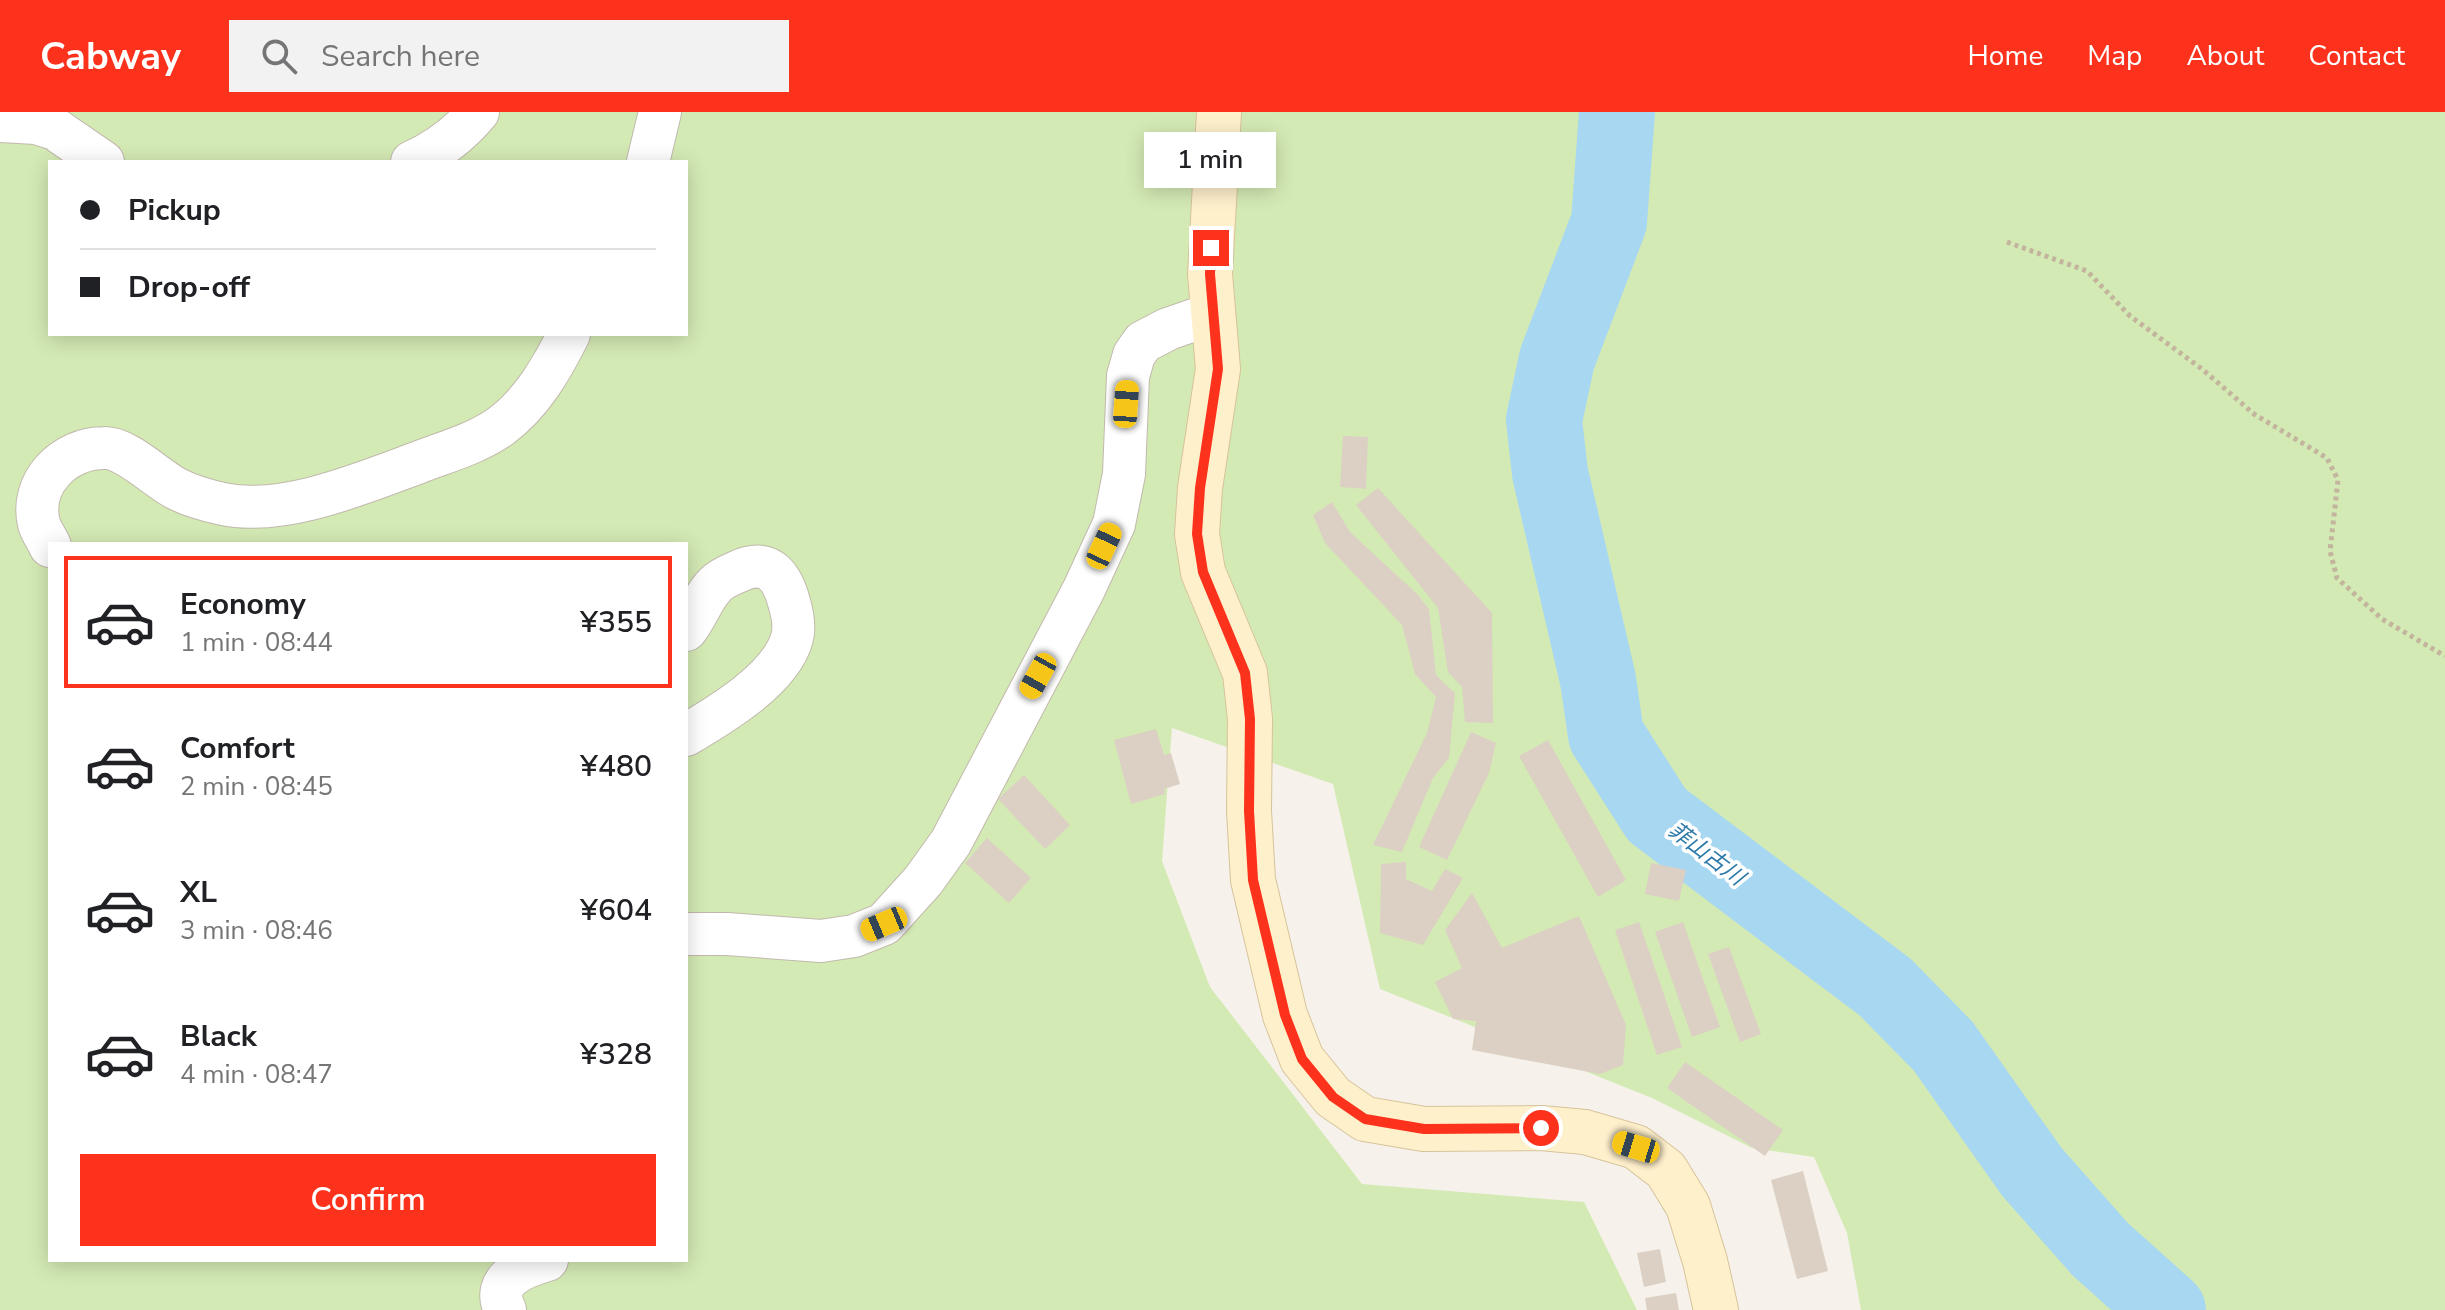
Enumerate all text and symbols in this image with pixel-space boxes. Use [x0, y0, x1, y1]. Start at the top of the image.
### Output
search box [229, 20, 789, 92]
text: Cabway [40, 31, 181, 82]
icon: search [257, 34, 301, 78]
text: Search here [321, 36, 480, 77]
text: Home [1968, 37, 2043, 75]
text: Map [2087, 37, 2142, 75]
text: About [2186, 37, 2264, 75]
text: Contact [2308, 37, 2405, 75]
callout: 1 min [1145, 132, 1277, 188]
text: 1 min [1177, 142, 1243, 177]
text: Pickup [128, 190, 221, 231]
route end [1193, 230, 1229, 266]
text: Drop-off [128, 267, 250, 308]
car [1112, 379, 1140, 429]
car [1083, 519, 1125, 573]
text: Economy [180, 584, 306, 625]
icon: car [84, 586, 156, 658]
text: ¥355 [580, 602, 652, 643]
text: 1 min · 08:44 [180, 625, 333, 660]
car [1016, 649, 1060, 703]
text: Comfort [180, 728, 295, 769]
icon: car [84, 730, 156, 802]
text: ¥480 [580, 746, 652, 787]
text: 2 min · 08:45 [180, 769, 333, 804]
water label: 菲山古川 [1662, 815, 1752, 893]
text: XL [180, 872, 217, 913]
icon: car [84, 874, 156, 946]
text: ¥604 [580, 890, 652, 931]
car [857, 904, 911, 944]
text: 3 min · 08:46 [180, 913, 333, 948]
text: Black [180, 1016, 257, 1057]
icon: car [84, 1018, 156, 1090]
text: ¥328 [580, 1034, 652, 1075]
text: 4 min · 08:47 [180, 1057, 333, 1092]
route start [1523, 1110, 1559, 1146]
car [1610, 1129, 1662, 1165]
button: Confirm [80, 1154, 656, 1246]

